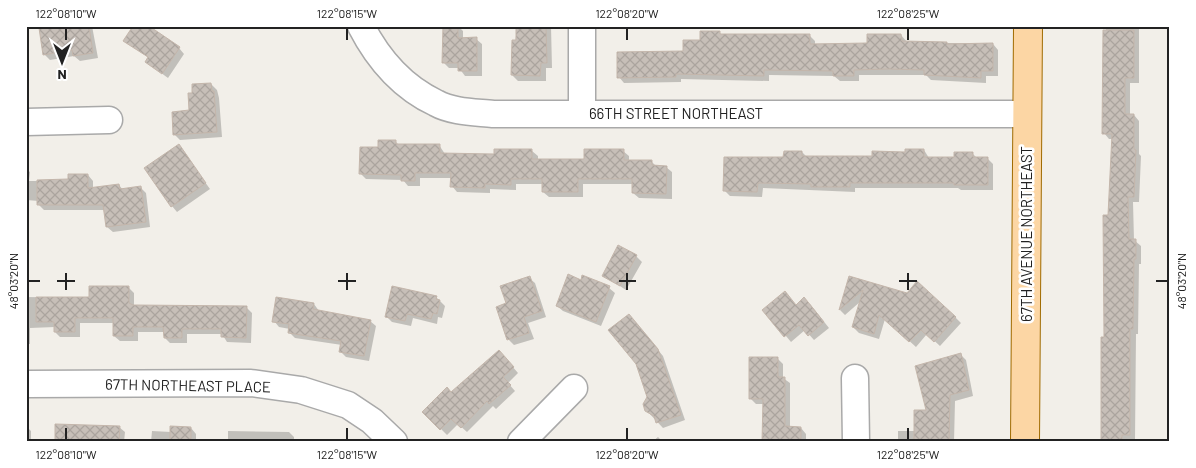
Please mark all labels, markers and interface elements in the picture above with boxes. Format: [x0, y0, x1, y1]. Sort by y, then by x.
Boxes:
text: 122°08'10"W [36, 6, 97, 20]
text: 122°08'15"W [317, 6, 378, 20]
text: 122°08'20"W [595, 6, 659, 20]
text: 122°08'25"W [877, 6, 940, 20]
north arrow [38, 38, 88, 88]
text: N [57, 67, 67, 84]
street label: 66TH STREET NORTHEAST [589, 104, 763, 122]
street label: 67TH AVENUE NORTHEAST [1017, 146, 1035, 322]
text: 48°03'20"N [6, 253, 20, 309]
text: 48°03'20"N [1174, 253, 1188, 309]
street label: 67TH NORTHEAST PLACE [105, 375, 271, 395]
text: 122°08'10"W [36, 447, 97, 461]
text: 122°08'15"W [317, 447, 378, 461]
text: 122°08'20"W [595, 447, 659, 461]
text: 122°08'25"W [877, 447, 940, 461]

